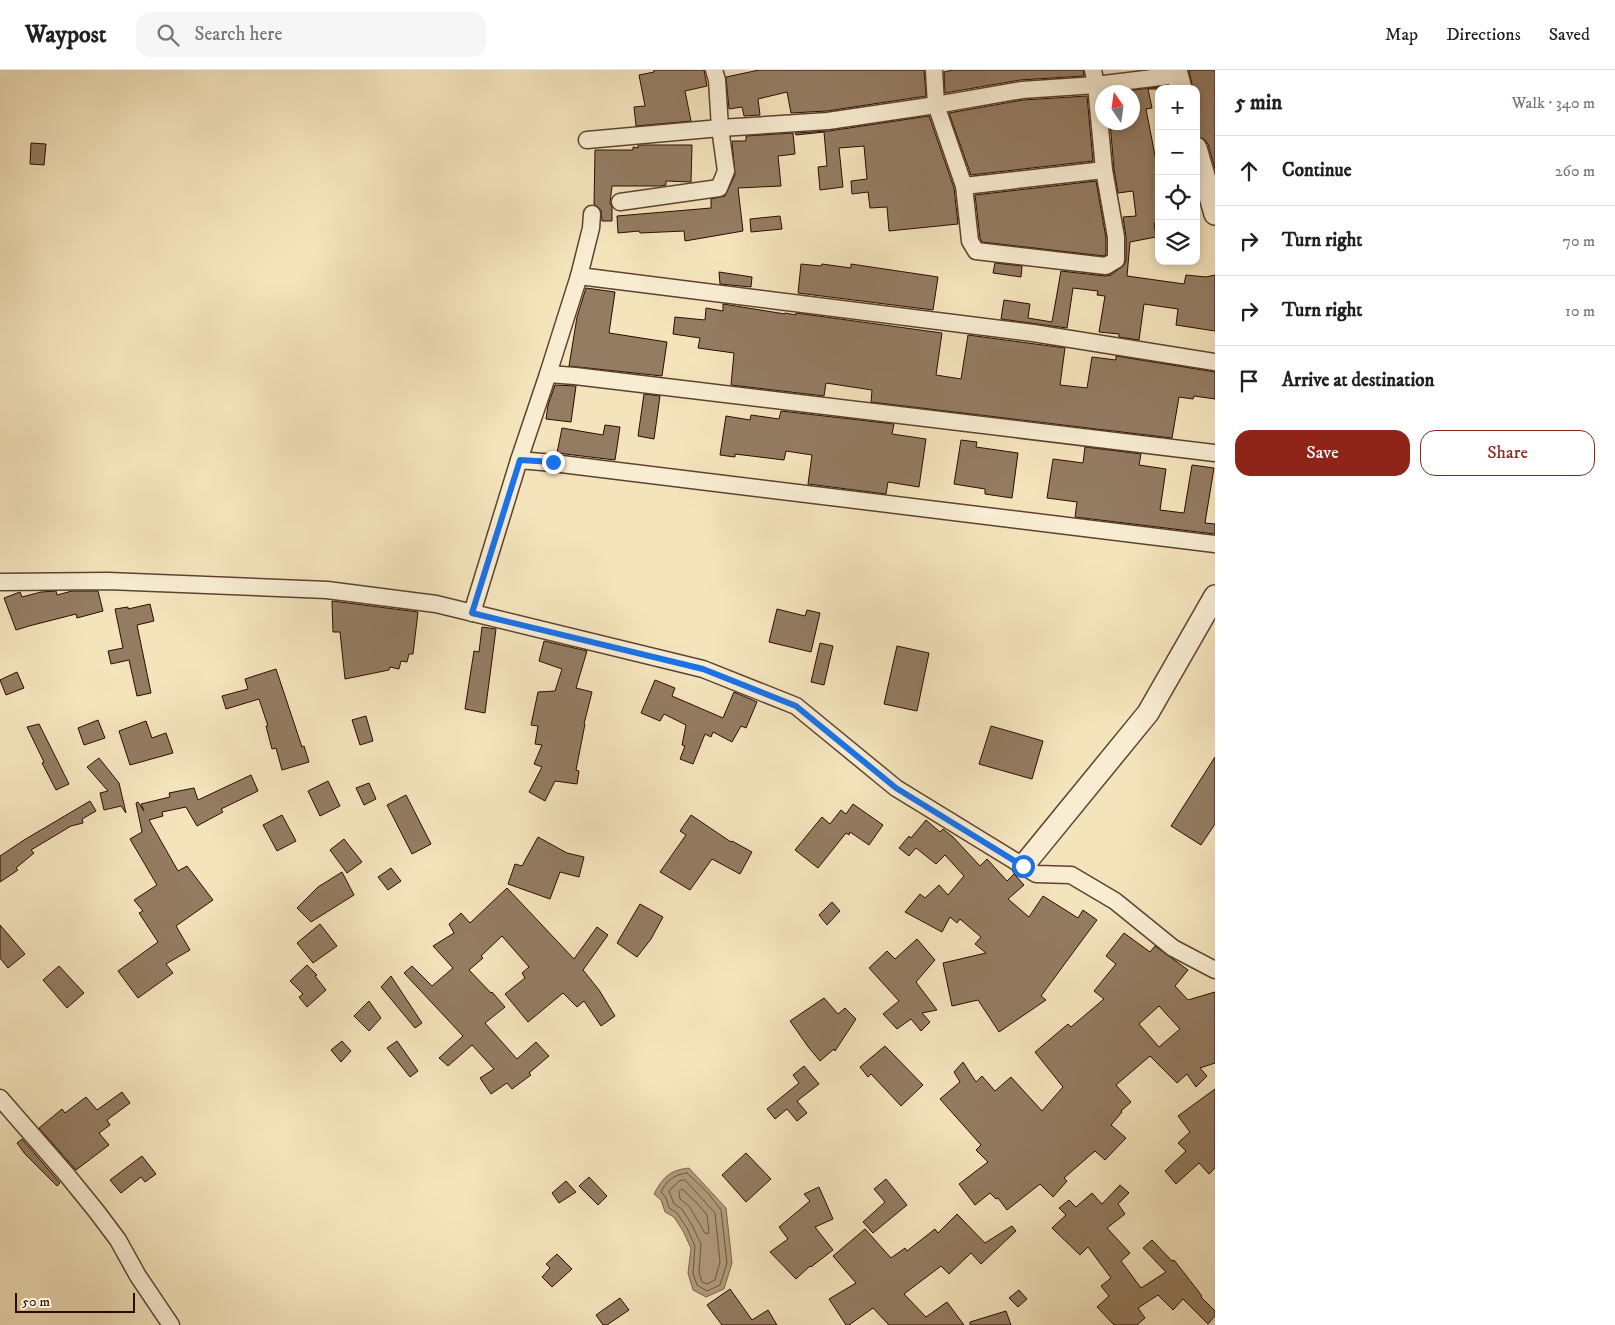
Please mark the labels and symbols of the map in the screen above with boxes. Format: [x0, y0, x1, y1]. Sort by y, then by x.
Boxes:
north arrow [1095, 85, 1140, 130]
route end [542, 451, 565, 474]
route start [1012, 855, 1035, 878]
scale bar [15, 1290, 135, 1313]

